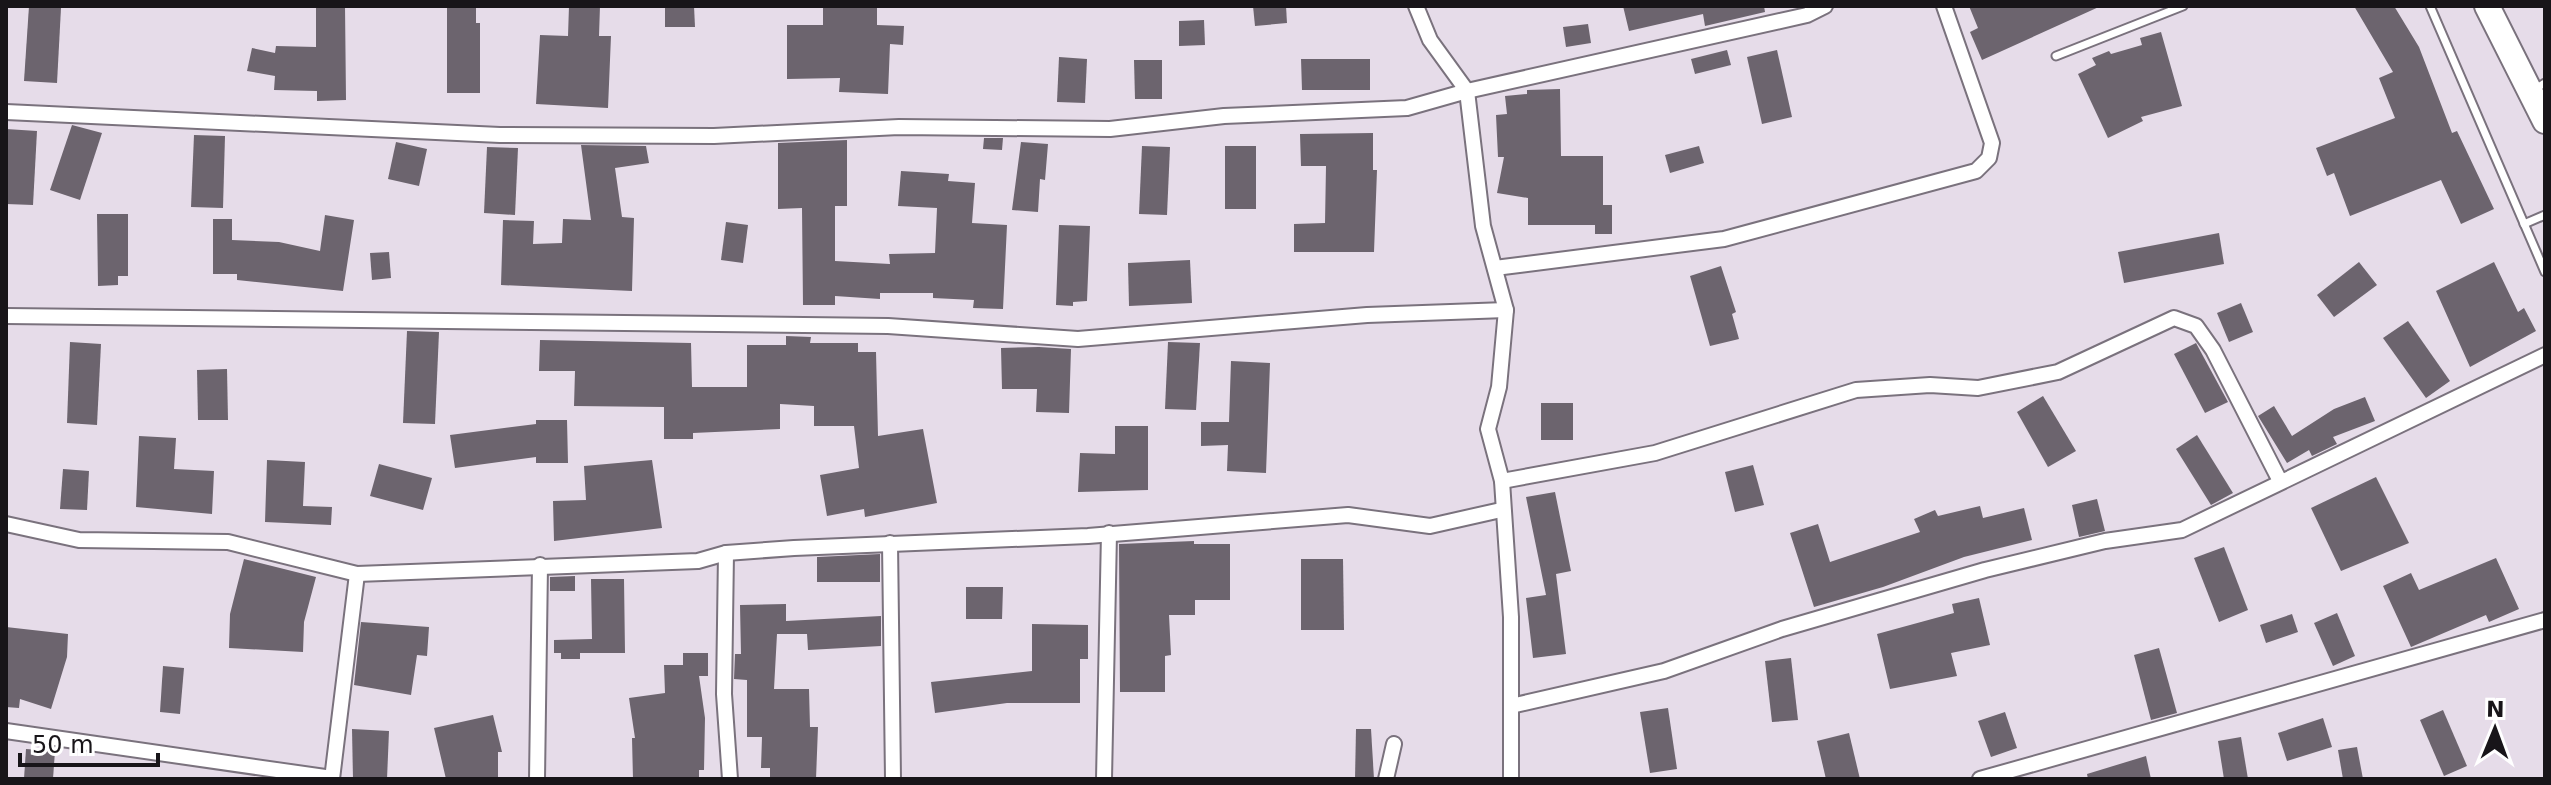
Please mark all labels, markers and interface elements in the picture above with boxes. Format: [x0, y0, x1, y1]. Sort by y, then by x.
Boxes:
north arrow [2455, 689, 2535, 769]
text: N [2486, 697, 2505, 722]
scale bar [20, 717, 158, 767]
text: 50 m [32, 731, 94, 759]

